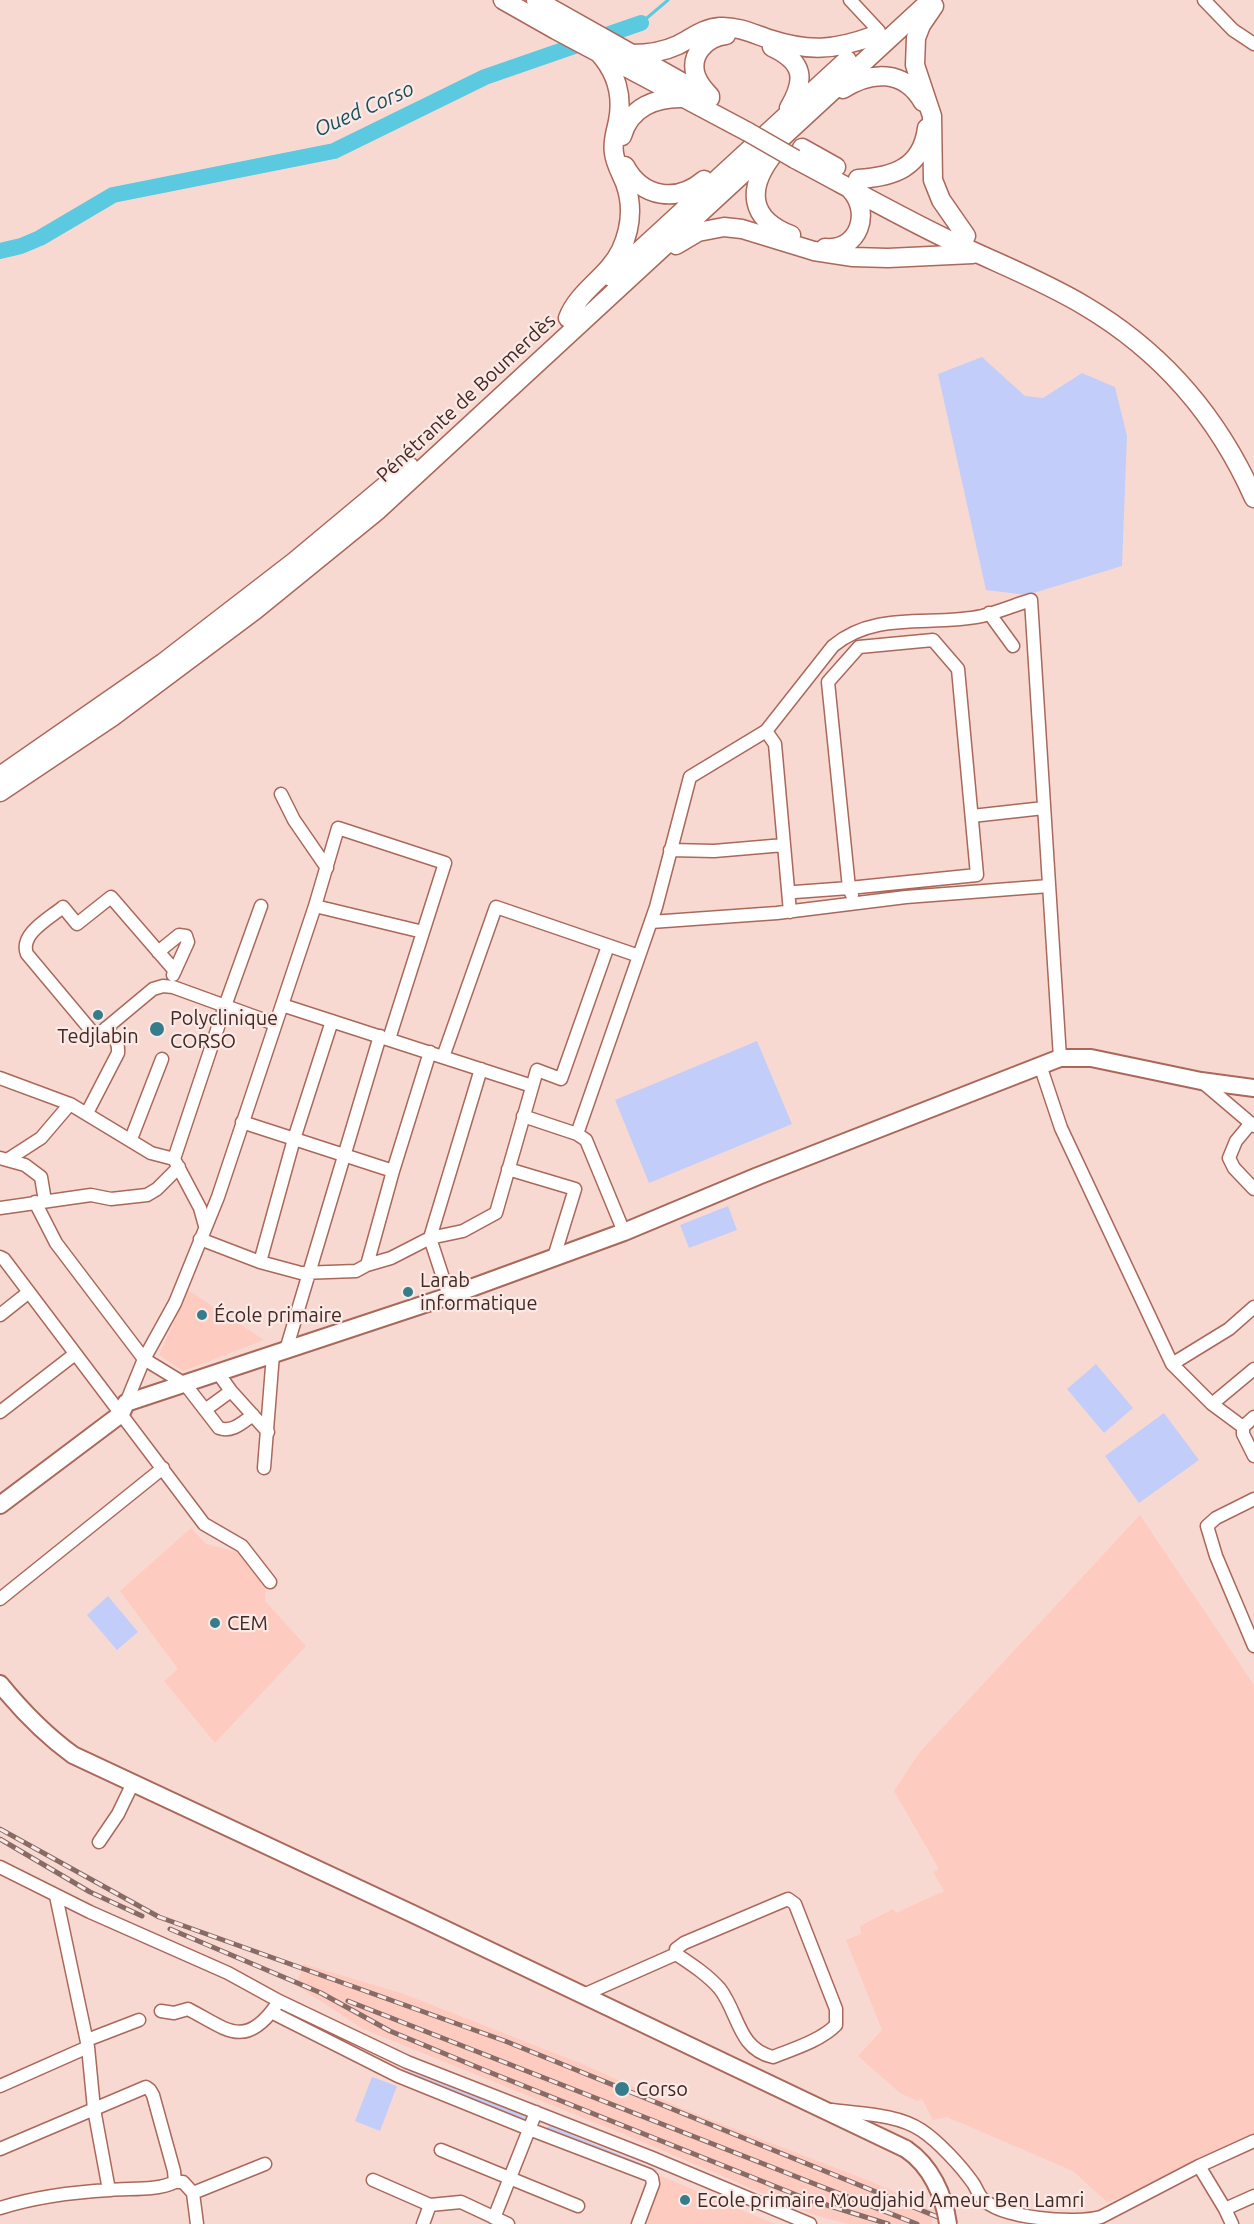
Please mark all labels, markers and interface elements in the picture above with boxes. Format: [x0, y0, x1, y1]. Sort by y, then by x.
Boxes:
water label: Oued Corso [310, 76, 418, 142]
street label: Pénétrante de Boumerdès [372, 309, 560, 487]
place label: Polyclinique CORSO [170, 1006, 278, 1053]
marker: Tedjlabin [91, 1008, 105, 1022]
marker: Polyclinique CORSO [148, 1020, 166, 1038]
place label: Tedjlabin [57, 1024, 139, 1048]
place label: Larab informatique [420, 1268, 538, 1315]
marker: Larab informatique [401, 1285, 415, 1299]
place label: École primaire [214, 1303, 342, 1327]
marker: École primaire [195, 1308, 209, 1322]
place label: CEM [227, 1611, 268, 1635]
marker: CEM [208, 1616, 222, 1630]
place label: Corso [636, 2077, 688, 2101]
marker: Corso [613, 2080, 631, 2098]
place label: Ecole primaire Moudjahid Ameur Ben Lamri [697, 2188, 1084, 2212]
marker: Ecole primaire Moudjahid Ameur Ben Lamri [678, 2193, 692, 2207]

